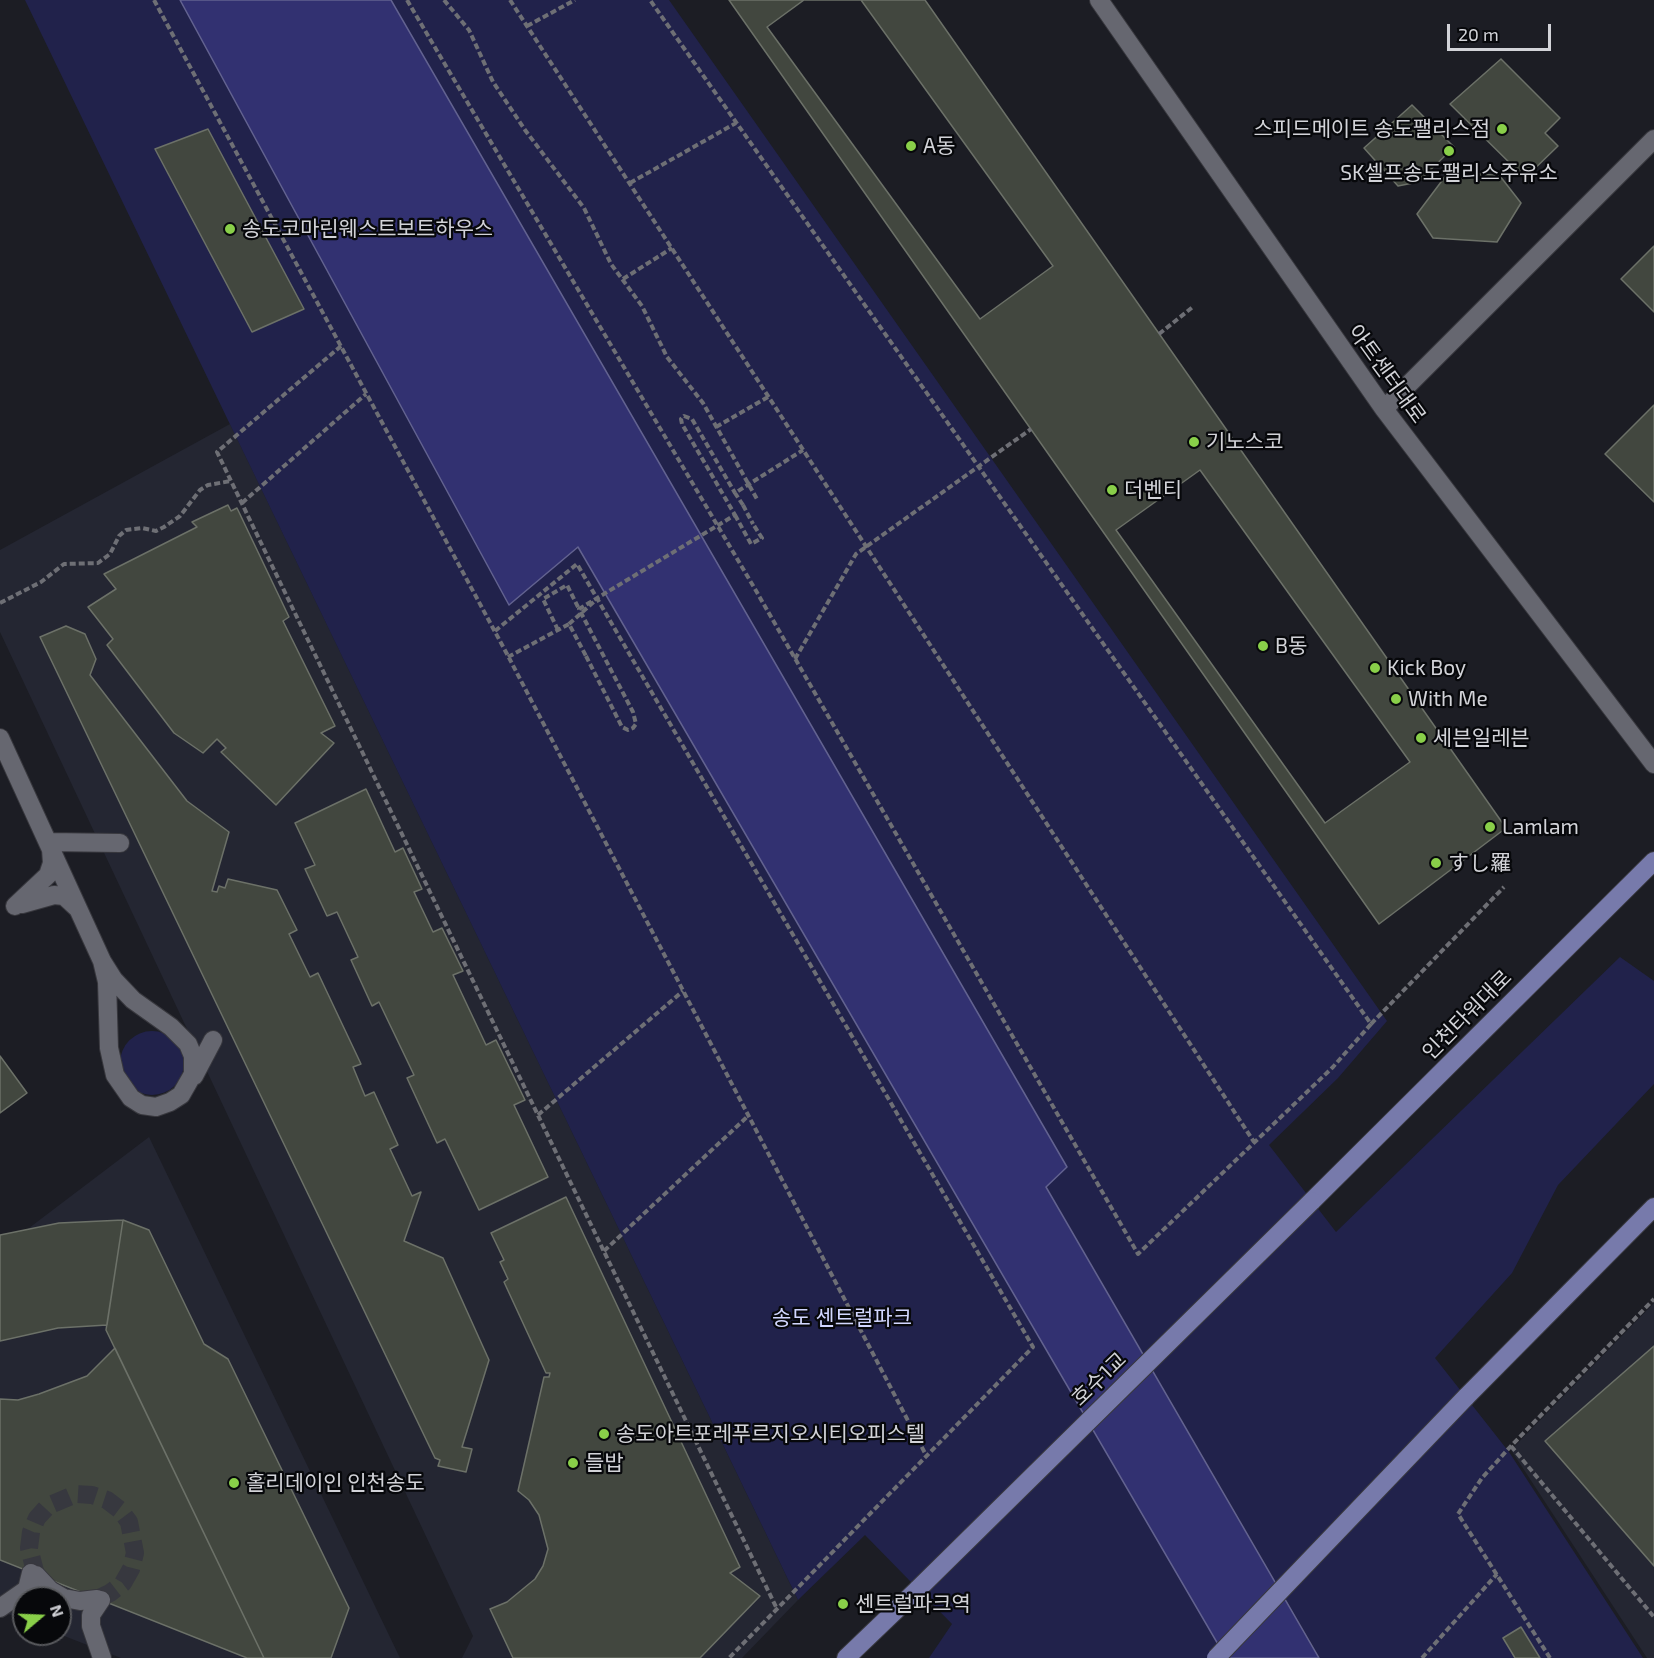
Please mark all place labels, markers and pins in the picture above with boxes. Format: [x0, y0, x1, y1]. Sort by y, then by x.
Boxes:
place label: 스피드메이트 송도팰리스점 [1253, 116, 1490, 142]
marker: 스피드메이트 송도팰리스점 [1495, 122, 1509, 136]
place label: A동 [923, 133, 955, 159]
marker: A동 [904, 139, 918, 153]
marker: SK셀프송도팰리스주유소 [1442, 144, 1456, 158]
place label: SK셀프송도팰리스주유소 [1340, 160, 1558, 186]
place label: 송도코마린웨스트보트하우스 [242, 216, 493, 242]
marker: 송도코마린웨스트보트하우스 [223, 222, 237, 236]
place label: 기노스코 [1206, 429, 1283, 455]
marker: 기노스코 [1187, 435, 1201, 449]
place label: 더벤티 [1124, 477, 1182, 503]
marker: 더벤티 [1105, 483, 1119, 497]
place label: B동 [1275, 633, 1307, 659]
marker: B동 [1256, 639, 1270, 653]
place label: Kick Boy [1387, 655, 1466, 681]
marker: Kick Boy [1368, 661, 1382, 675]
place label: With Me [1408, 686, 1488, 712]
marker: With Me [1389, 692, 1403, 706]
place label: 세븐일레븐 [1433, 725, 1530, 751]
marker: 세븐일레븐 [1414, 731, 1428, 745]
place label: Lamlam [1502, 814, 1579, 840]
marker: Lamlam [1483, 820, 1497, 834]
place label: すし羅 [1448, 850, 1511, 876]
marker: すし羅 [1429, 856, 1443, 870]
place label: 송도아트포레푸르지오시티오피스텔 [616, 1421, 925, 1447]
marker: 송도아트포레푸르지오시티오피스텔 [597, 1427, 611, 1441]
place label: 들밥 [585, 1450, 624, 1476]
marker: 들밥 [566, 1456, 580, 1470]
place label: 홀리데이인 인천송도 [246, 1470, 425, 1496]
marker: 홀리데이인 인천송도 [227, 1476, 241, 1490]
place label: 센트럴파크역 [855, 1591, 971, 1617]
marker: 센트럴파크역 [836, 1597, 850, 1611]

